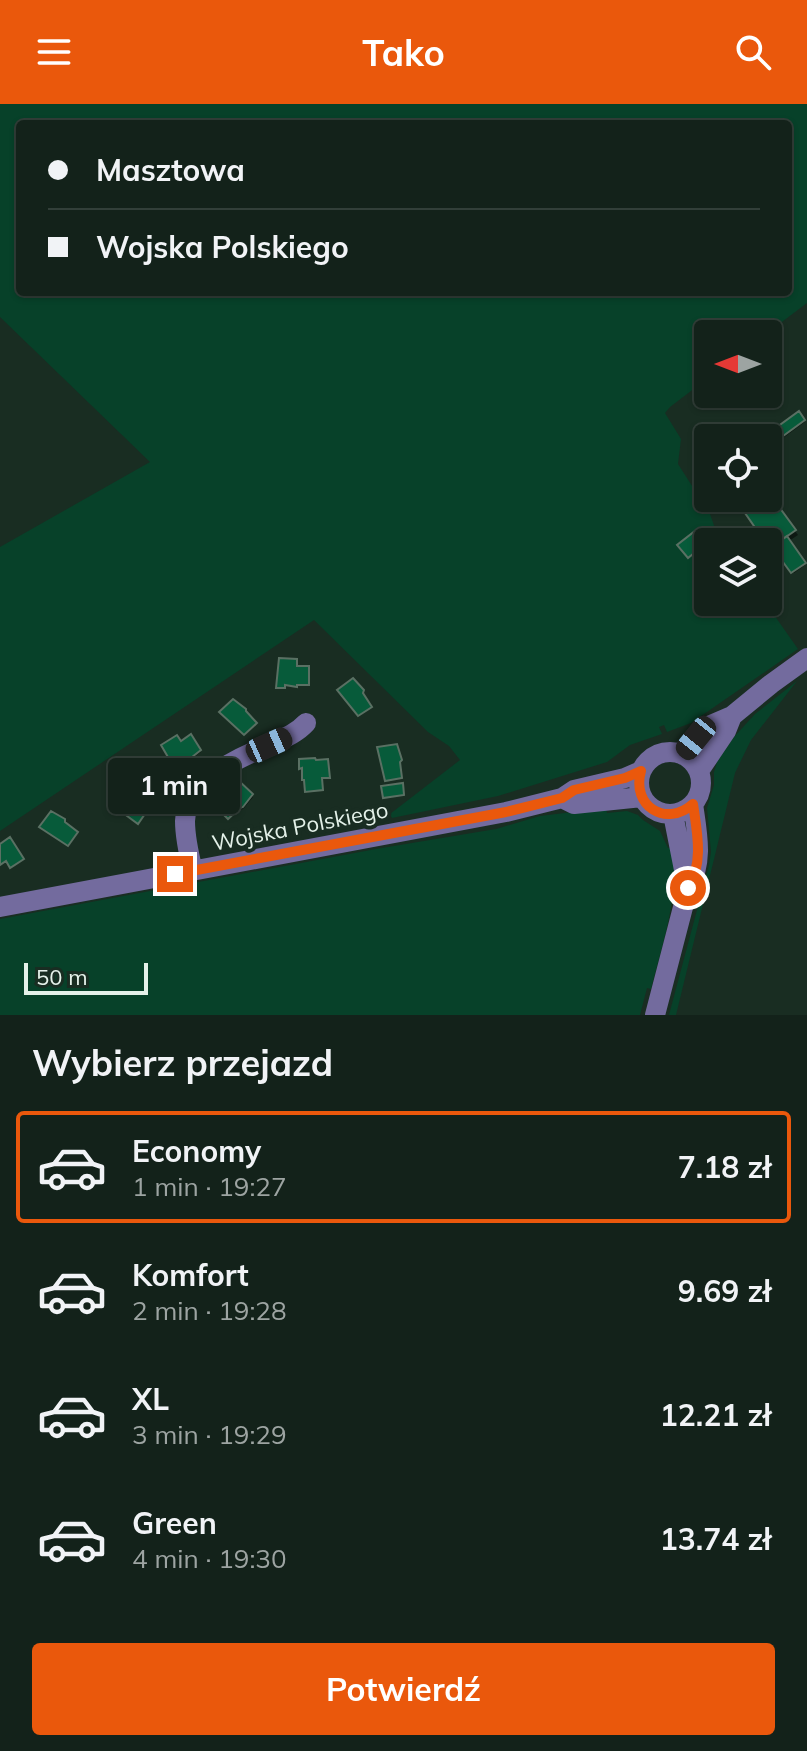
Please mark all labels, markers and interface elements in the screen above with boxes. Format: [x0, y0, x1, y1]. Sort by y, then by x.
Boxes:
icon: menu [32, 30, 76, 74]
text: Tako [362, 30, 445, 75]
icon: search [731, 30, 775, 74]
text: Masztowa [96, 151, 245, 189]
text: Wojska Polskiego [96, 228, 349, 266]
north arrow [694, 320, 782, 408]
map controls [694, 320, 782, 616]
button: locate [694, 424, 782, 512]
button: layers [694, 528, 782, 616]
car [672, 712, 720, 764]
car [242, 724, 296, 766]
callout: 1 min [109, 758, 241, 814]
text: 1 min [140, 769, 208, 802]
street label: Wojska Polskiego [209, 795, 391, 857]
route end [157, 856, 193, 892]
route start [670, 870, 706, 906]
scale bar [24, 959, 148, 995]
text: 50 m [36, 963, 87, 991]
text: Wybierz przejazd [32, 1040, 333, 1085]
icon: car [36, 1131, 108, 1203]
text: Economy [132, 1132, 261, 1170]
text: 7.18 zł [678, 1148, 771, 1186]
text: 1 min · 19:27 [132, 1170, 287, 1203]
icon: car [36, 1255, 108, 1327]
text: Komfort [132, 1256, 249, 1294]
text: 9.69 zł [678, 1272, 771, 1310]
text: 2 min · 19:28 [132, 1294, 287, 1327]
icon: car [36, 1379, 108, 1451]
text: XL [132, 1380, 169, 1418]
text: 12.21 zł [660, 1396, 771, 1434]
text: 3 min · 19:29 [132, 1418, 287, 1451]
icon: car [36, 1503, 108, 1575]
text: Green [132, 1504, 217, 1542]
text: 13.74 zł [660, 1520, 771, 1558]
text: 4 min · 19:30 [132, 1542, 287, 1575]
button: Potwierdź [32, 1643, 775, 1735]

